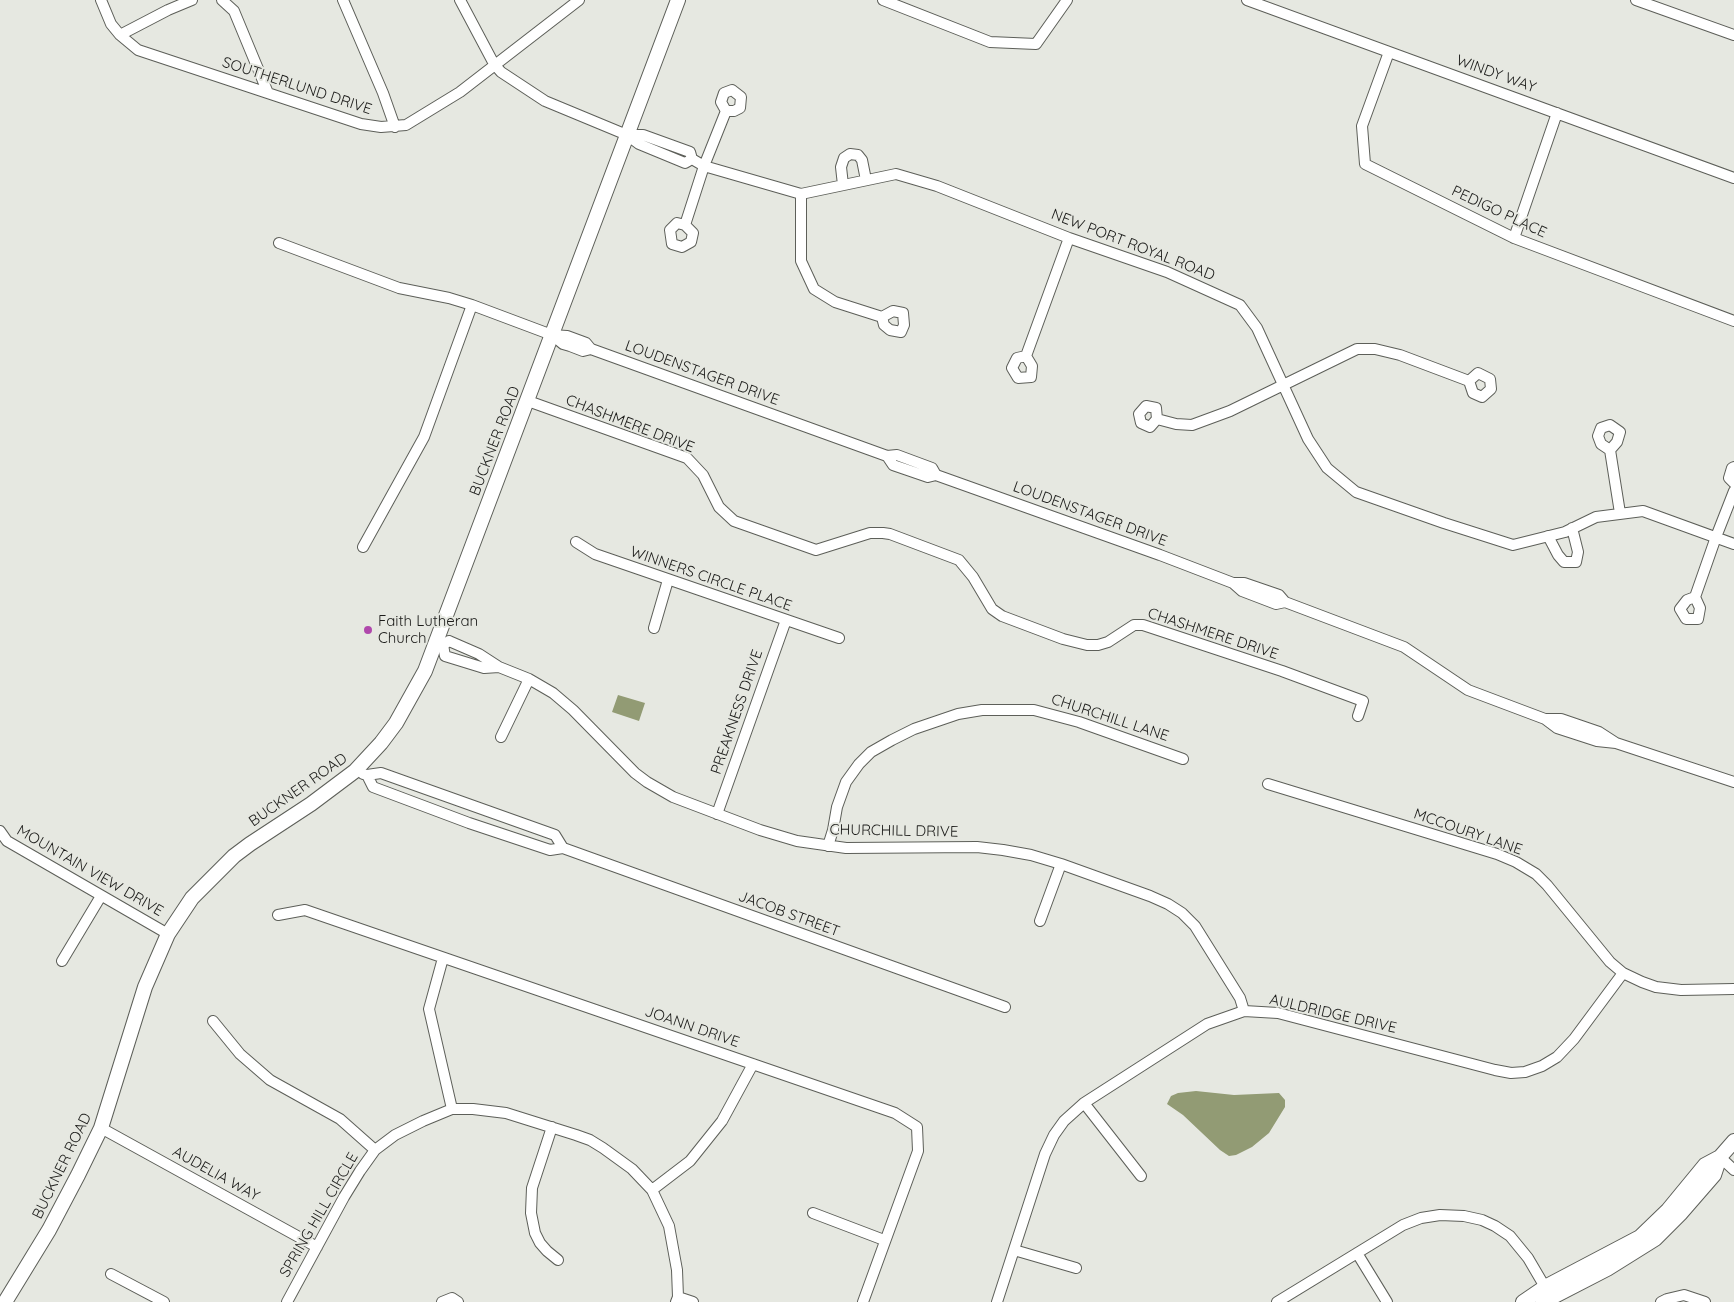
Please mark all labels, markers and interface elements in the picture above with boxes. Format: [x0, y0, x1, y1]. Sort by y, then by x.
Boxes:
street label: WINDY WAY [1454, 51, 1538, 97]
street label: SOUTHERLUND DRIVE [220, 53, 374, 119]
street label: PEDIGO PLACE [1449, 182, 1549, 242]
street label: NEW PORT ROYAL ROAD [1049, 205, 1217, 285]
street label: LOUDENSTAGER DRIVE [622, 337, 782, 409]
street label: BUCKNER ROAD [466, 384, 524, 498]
street label: CHASHMERE DRIVE [563, 391, 697, 457]
street label: LOUDENSTAGER DRIVE [1010, 478, 1170, 550]
street label: WINNERS CIRCLE PLACE [628, 543, 794, 615]
street label: CHASHMERE DRIVE [1145, 604, 1281, 664]
place label: Faith Lutheran Church [378, 612, 478, 647]
marker: Faith Lutheran Church [362, 624, 374, 636]
street label: PREAKNESS DRIVE [707, 647, 767, 777]
street label: CHURCHILL LANE [1049, 690, 1171, 746]
street label: BUCKNER ROAD [245, 749, 351, 831]
street label: MCCOURY LANE [1411, 805, 1525, 859]
street label: CHURCHILL DRIVE [830, 821, 958, 841]
street label: MOUNTAIN VIEW DRIVE [14, 822, 166, 920]
street label: JACOB STREET [736, 887, 842, 941]
street label: AULDRIDGE DRIVE [1268, 991, 1398, 1037]
street label: JOANN DRIVE [642, 1002, 742, 1052]
street label: BUCKNER ROAD [29, 1110, 95, 1222]
street label: AUDELIA WAY [169, 1143, 263, 1205]
street label: SPRING HILL CIRCLE [276, 1149, 362, 1281]

